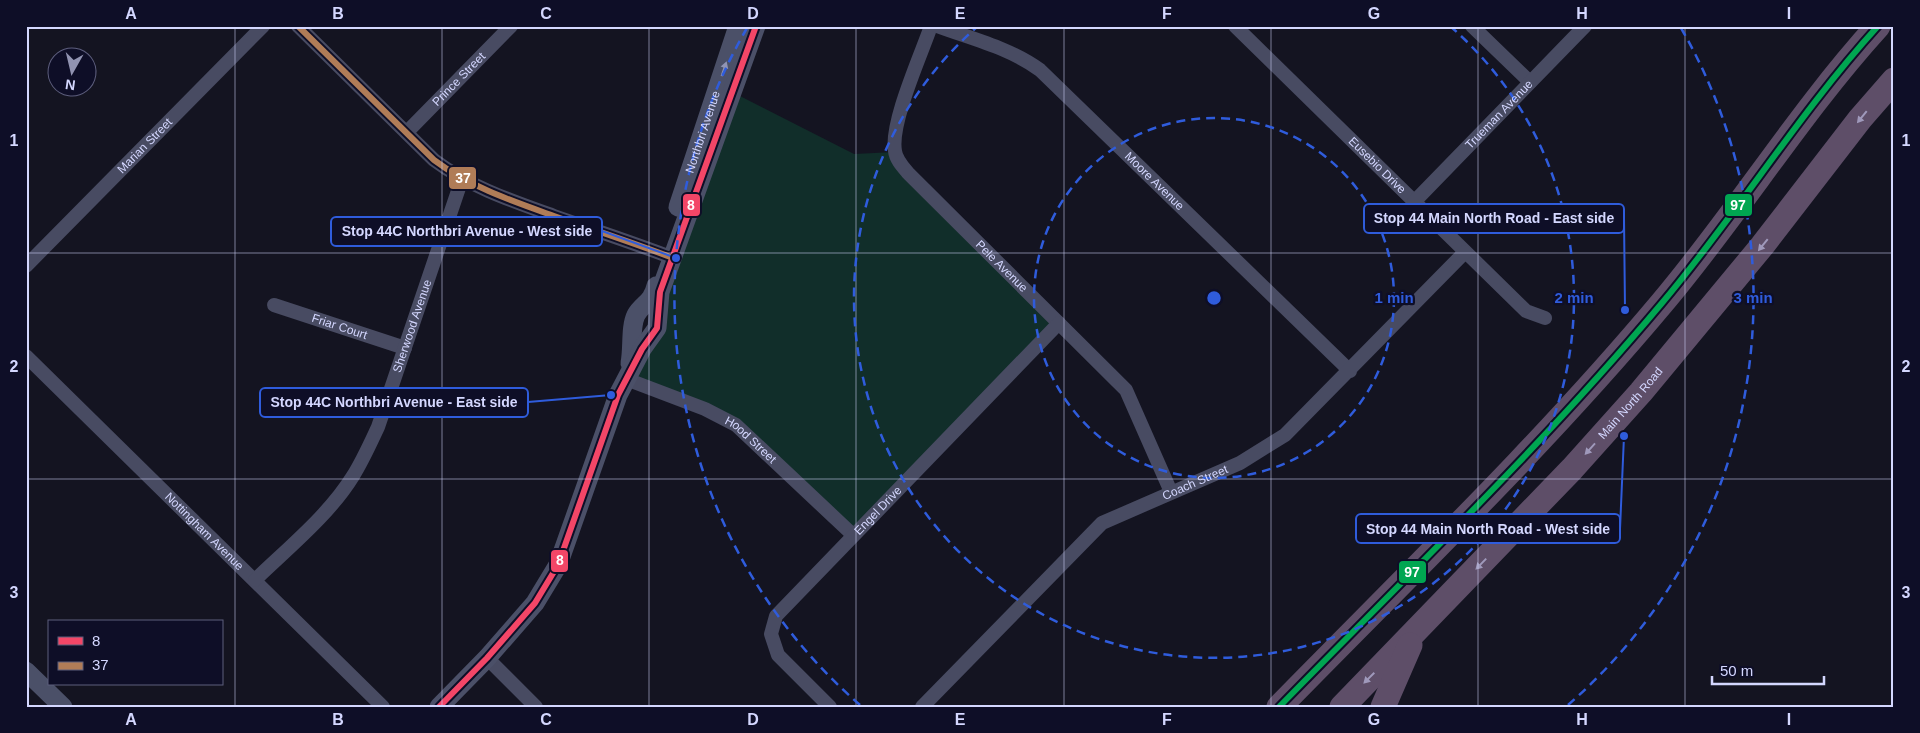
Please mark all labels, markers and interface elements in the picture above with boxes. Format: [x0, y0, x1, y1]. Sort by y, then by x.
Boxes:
text: A [125, 5, 137, 22]
text: B [332, 5, 344, 22]
text: C [540, 5, 552, 22]
text: D [747, 5, 759, 22]
text: E [955, 5, 966, 22]
text: F [1162, 5, 1172, 22]
text: G [1368, 5, 1380, 22]
text: H [1576, 5, 1588, 22]
text: I [1787, 5, 1791, 22]
north arrow [48, 48, 98, 98]
street label: Prince Street [429, 49, 489, 109]
one-way arrow [720, 61, 728, 76]
text: N [64, 76, 76, 94]
street label: Trueman Avenue [1462, 77, 1536, 152]
street label: Northbri Avenue [683, 89, 723, 175]
one-way arrow [1857, 110, 1868, 123]
street label: Marian Street [114, 115, 176, 176]
text: 1 [10, 132, 19, 149]
text: 1 [1902, 132, 1911, 149]
street label: Eusebio Drive [1346, 134, 1409, 197]
street label: Moore Avenue [1122, 149, 1187, 213]
line badge: 37 [448, 166, 477, 190]
text: 37 [455, 170, 471, 186]
line badge: 8 [682, 193, 701, 217]
line badge: 97 [1724, 193, 1753, 217]
text: 8 [687, 197, 695, 213]
text: 97 [1730, 197, 1746, 213]
callout: Stop 44 Main North Road - East side [1364, 204, 1624, 233]
text: Stop 44 Main North Road - East side [1374, 210, 1614, 226]
callout: Stop 44C Northbri Avenue - West side [331, 217, 602, 246]
text: Stop 44C Northbri Avenue - West side [342, 223, 593, 239]
street label: Pele Avenue [973, 237, 1031, 295]
one-way arrow [1757, 239, 1768, 252]
street label: Sherwood Avenue [390, 277, 435, 374]
centre of rings [1205, 289, 1223, 307]
text: 1 min [1374, 289, 1414, 306]
text: 2 min [1554, 289, 1594, 306]
text: 3 min [1733, 289, 1773, 306]
street label: Friar Court [310, 311, 370, 342]
text: 2 [10, 358, 19, 375]
text: 2 [1902, 358, 1911, 375]
street label: Main North Road [1595, 364, 1666, 442]
callout: Stop 44C Northbri Avenue - East side [260, 388, 528, 417]
text: Stop 44C Northbri Avenue - East side [270, 394, 518, 410]
street label: Hood Street [723, 414, 780, 467]
one-way arrow [1584, 442, 1595, 455]
street label: Coach Street [1160, 462, 1231, 503]
street label: Engel Drive [851, 483, 905, 538]
street label: Nottingham Avenue [162, 490, 247, 573]
callout: Stop 44 Main North Road - West side [1356, 514, 1620, 543]
text: Stop 44 Main North Road - West side [1366, 521, 1610, 537]
line badge: 8 [550, 549, 569, 573]
text: 8 [556, 552, 564, 568]
one-way arrow [1475, 558, 1487, 570]
line badge: 97 [1398, 560, 1427, 584]
text: 97 [1404, 564, 1420, 580]
text: 3 [10, 584, 19, 601]
text: 3 [1902, 584, 1911, 601]
legend [48, 620, 222, 686]
text: 8 [92, 632, 100, 649]
scale bar [1712, 653, 1825, 685]
text: 37 [92, 656, 109, 673]
text: 50 m [1720, 662, 1753, 679]
one-way arrow [1364, 672, 1376, 684]
text: A [125, 711, 137, 728]
text: B [332, 711, 344, 728]
text: C [540, 711, 552, 728]
text: D [747, 711, 759, 728]
text: E [955, 711, 966, 728]
text: F [1162, 711, 1172, 728]
text: G [1368, 711, 1380, 728]
text: H [1576, 711, 1588, 728]
text: I [1787, 711, 1791, 728]

